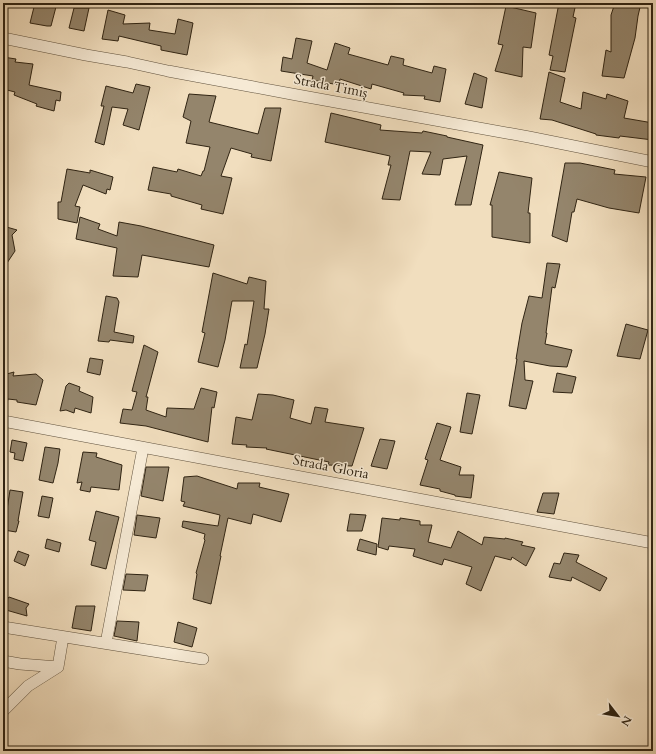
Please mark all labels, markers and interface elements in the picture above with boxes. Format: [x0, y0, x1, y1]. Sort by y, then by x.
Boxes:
street label: Strada Timiș [293, 70, 370, 102]
street label: Strada Gloria [291, 450, 371, 484]
north arrow [598, 696, 638, 736]
text: N [617, 713, 635, 729]

